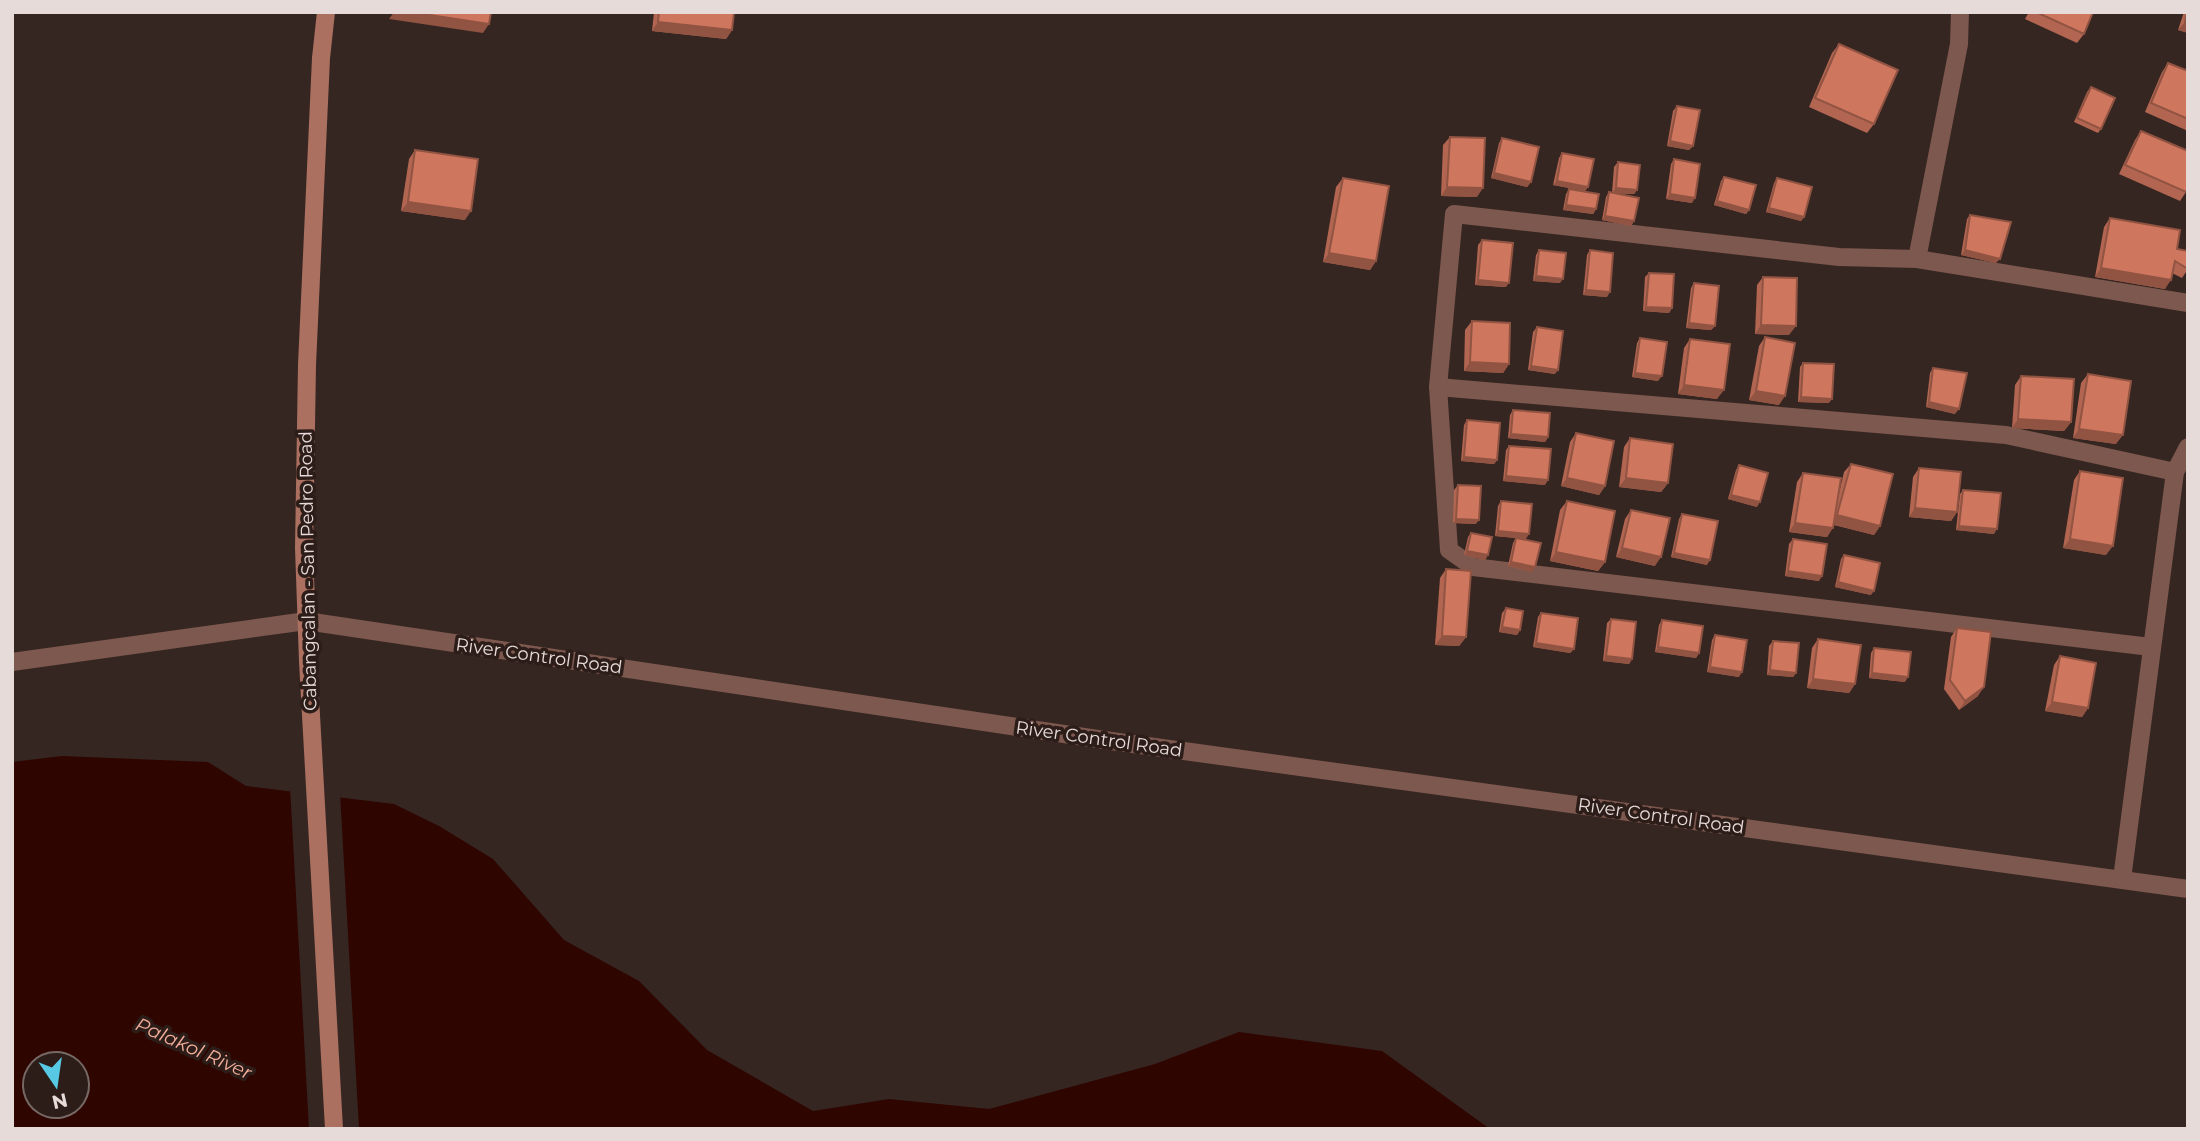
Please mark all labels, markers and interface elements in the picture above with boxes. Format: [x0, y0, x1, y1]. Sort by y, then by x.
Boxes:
street label: Cabangcalan - San Pedro Road [295, 431, 321, 711]
street label: River Control Road [454, 633, 624, 679]
street label: River Control Road [1014, 716, 1184, 762]
street label: River Control Road [1576, 793, 1746, 839]
water label: Palakol River [132, 1013, 256, 1085]
north arrow [21, 1050, 91, 1120]
text: N [50, 1088, 70, 1114]

